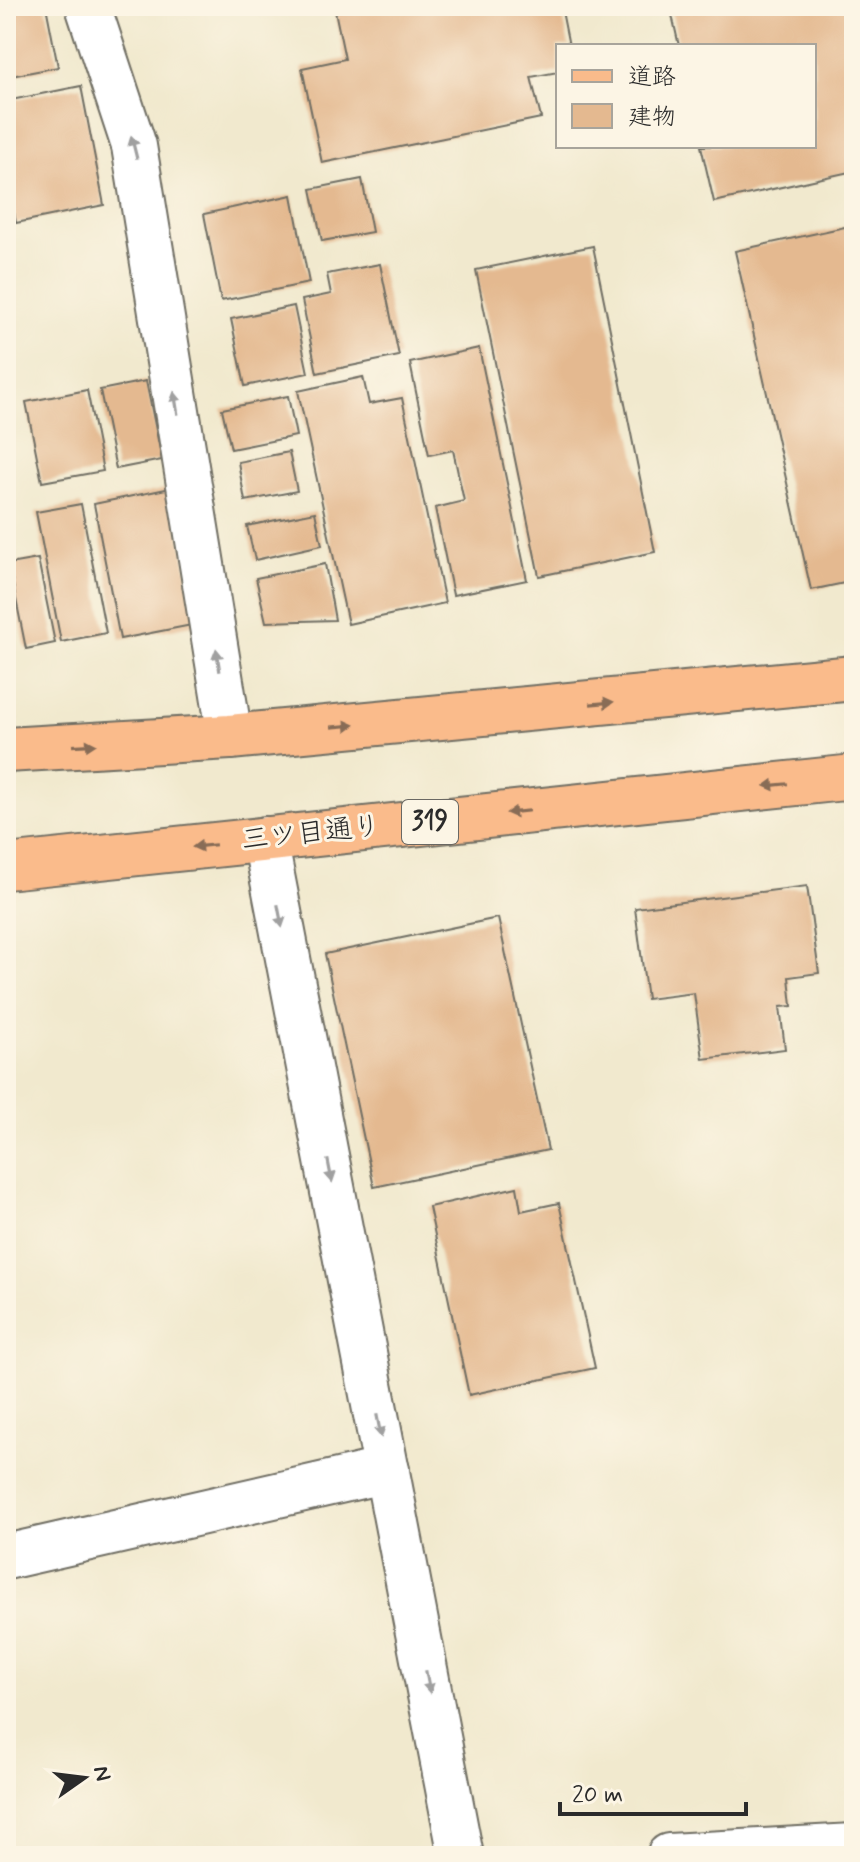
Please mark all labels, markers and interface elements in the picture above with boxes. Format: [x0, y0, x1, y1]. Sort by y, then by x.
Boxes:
legend [556, 44, 816, 148]
text: 道路 [628, 62, 676, 93]
text: 建物 [628, 102, 676, 133]
one-way arrow [127, 134, 139, 159]
one-way arrow [169, 390, 182, 415]
one-way arrow [211, 647, 223, 672]
one-way arrow [590, 696, 615, 709]
one-way arrow [331, 720, 356, 733]
one-way arrow [72, 738, 97, 751]
one-way arrow [764, 779, 789, 792]
road number: 319 [402, 800, 458, 844]
one-way arrow [505, 806, 530, 819]
street label: 三ツ目通り [239, 808, 383, 860]
one-way arrow [191, 839, 216, 852]
one-way arrow [275, 903, 287, 928]
one-way arrow [324, 1159, 336, 1184]
one-way arrow [373, 1414, 385, 1439]
one-way arrow [422, 1669, 434, 1694]
north arrow [44, 1738, 124, 1818]
text: N [86, 1763, 117, 1784]
scale bar [560, 1766, 746, 1816]
text: 20 m [572, 1780, 623, 1811]

